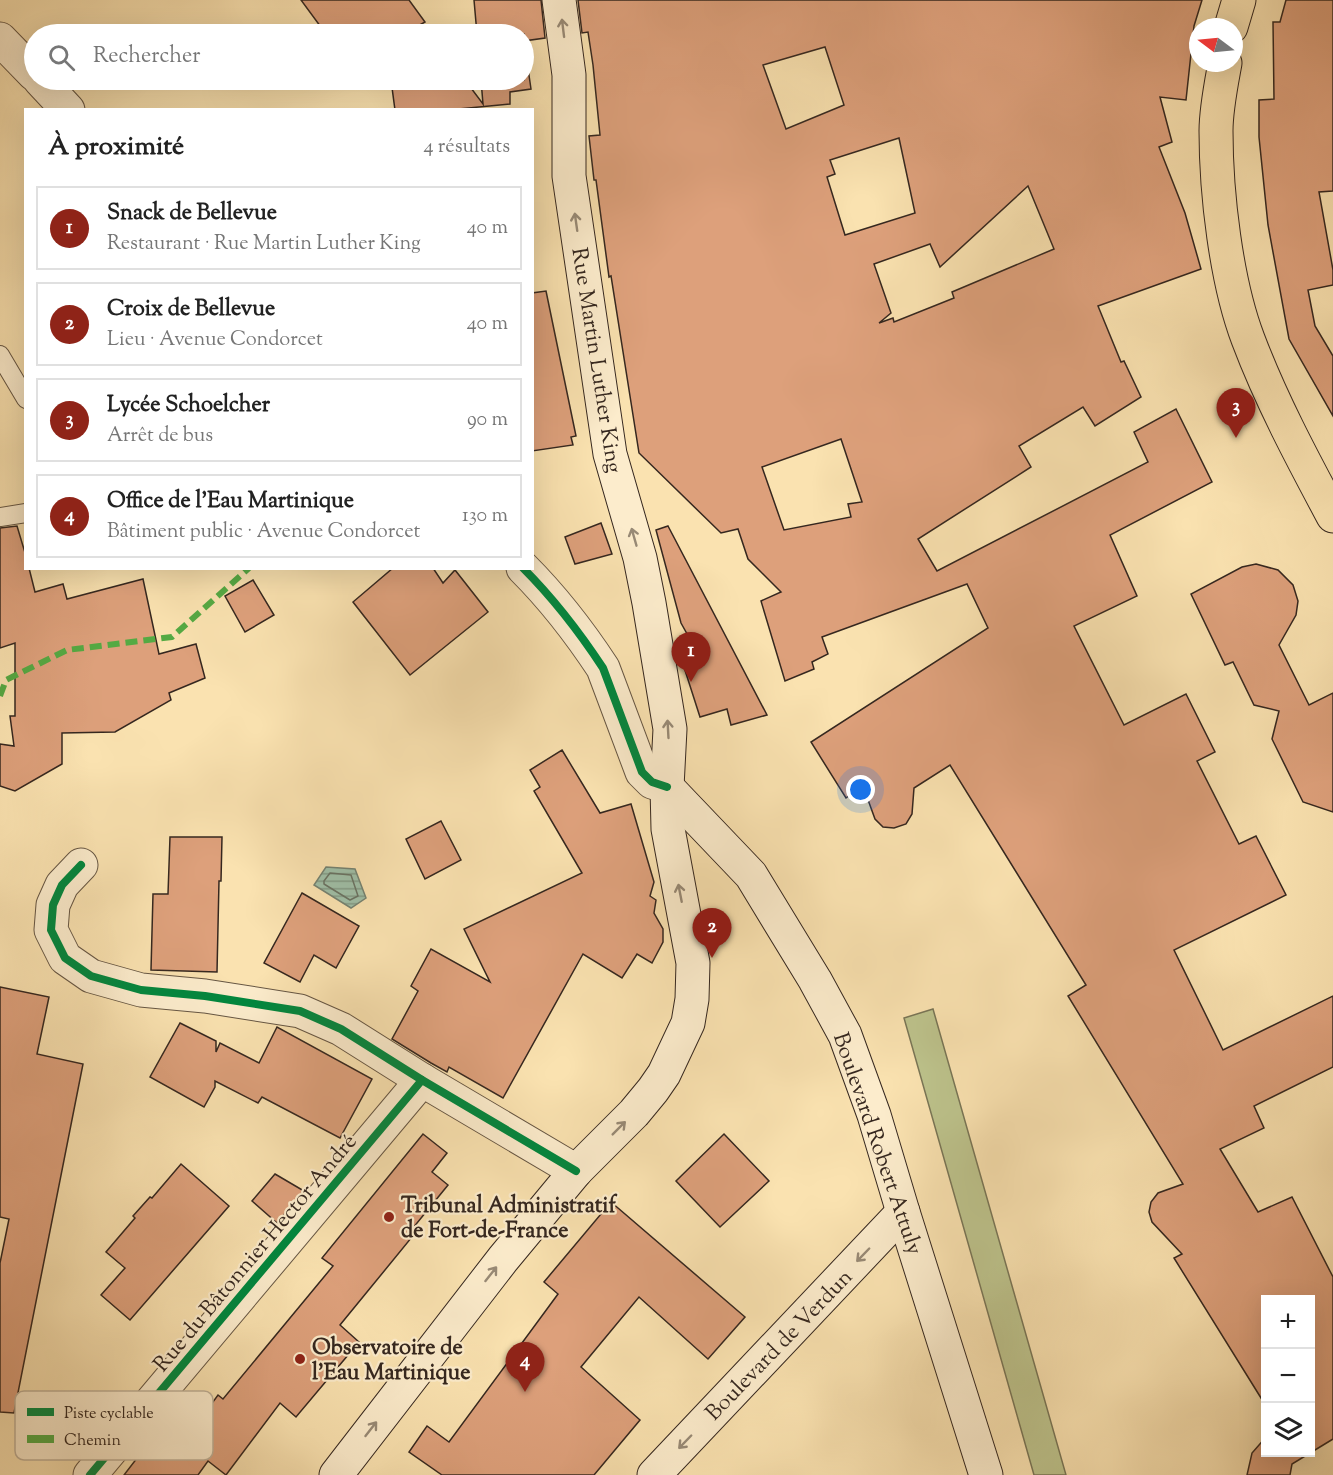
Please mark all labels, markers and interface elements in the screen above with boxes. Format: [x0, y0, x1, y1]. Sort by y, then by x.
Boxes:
one-way arrow [557, 18, 568, 38]
north arrow [1189, 18, 1243, 72]
search box [24, 24, 534, 90]
icon: search [45, 41, 78, 74]
text: Rechercher [93, 41, 200, 73]
text: À proximité [48, 129, 184, 166]
text: 4 résultats [424, 133, 510, 162]
text: Snack de Bellevue [107, 198, 277, 230]
one-way arrow [570, 213, 581, 232]
text: 1 [66, 214, 73, 243]
text: 40 m [467, 214, 508, 243]
text: Restaurant · Rue Martin Luther King [107, 230, 421, 259]
street label: Rue Martin Luther King [561, 246, 629, 476]
text: Croix de Bellevue [107, 294, 275, 326]
text: 2 [65, 310, 74, 339]
text: 40 m [467, 310, 508, 339]
text: Lieu · Avenue Condorcet [107, 326, 323, 355]
pin: 3 [1216, 388, 1256, 438]
text: Lycée Schoelcher [107, 390, 270, 422]
text: 3 [65, 406, 74, 435]
text: 90 m [467, 406, 508, 435]
text: Arrêt de bus [107, 422, 213, 451]
text: Office de l'Eau Martinique [107, 486, 354, 518]
text: 4 [64, 502, 75, 531]
text: 130 m [462, 502, 508, 531]
text: Bâtiment public · Avenue Condorcet [107, 518, 420, 547]
one-way arrow [628, 528, 639, 547]
pin: 1 [672, 632, 710, 682]
one-way arrow [663, 719, 674, 739]
your location [846, 775, 875, 804]
one-way arrow [674, 884, 685, 904]
pin: 2 [692, 908, 732, 958]
street label: Boulevard Robert Attuly [823, 1029, 929, 1259]
one-way arrow [611, 1120, 626, 1135]
street label: Rue du Bâtonnier Hector André [147, 1128, 366, 1380]
place label: Tribunal Administratif de Fort-de-France [401, 1191, 618, 1248]
marker: Tribunal Administratif de Fort-de-France [382, 1210, 396, 1224]
one-way arrow [855, 1247, 870, 1262]
street label: Boulevard de Verdun [699, 1263, 861, 1429]
one-way arrow [484, 1267, 497, 1283]
map controls [1261, 1295, 1315, 1457]
button: + [1261, 1295, 1315, 1349]
place label: Observatoire de l'Eau Martinique [312, 1333, 470, 1390]
pin: 4 [506, 1342, 544, 1392]
button: − [1261, 1349, 1315, 1403]
marker: Observatoire de l'Eau Martinique [293, 1352, 307, 1366]
legend [15, 1391, 213, 1460]
text: Piste cyclable [64, 1403, 154, 1426]
button: layers [1261, 1403, 1315, 1457]
one-way arrow [365, 1421, 378, 1437]
text: Chemin [64, 1430, 121, 1453]
one-way arrow [678, 1434, 692, 1449]

